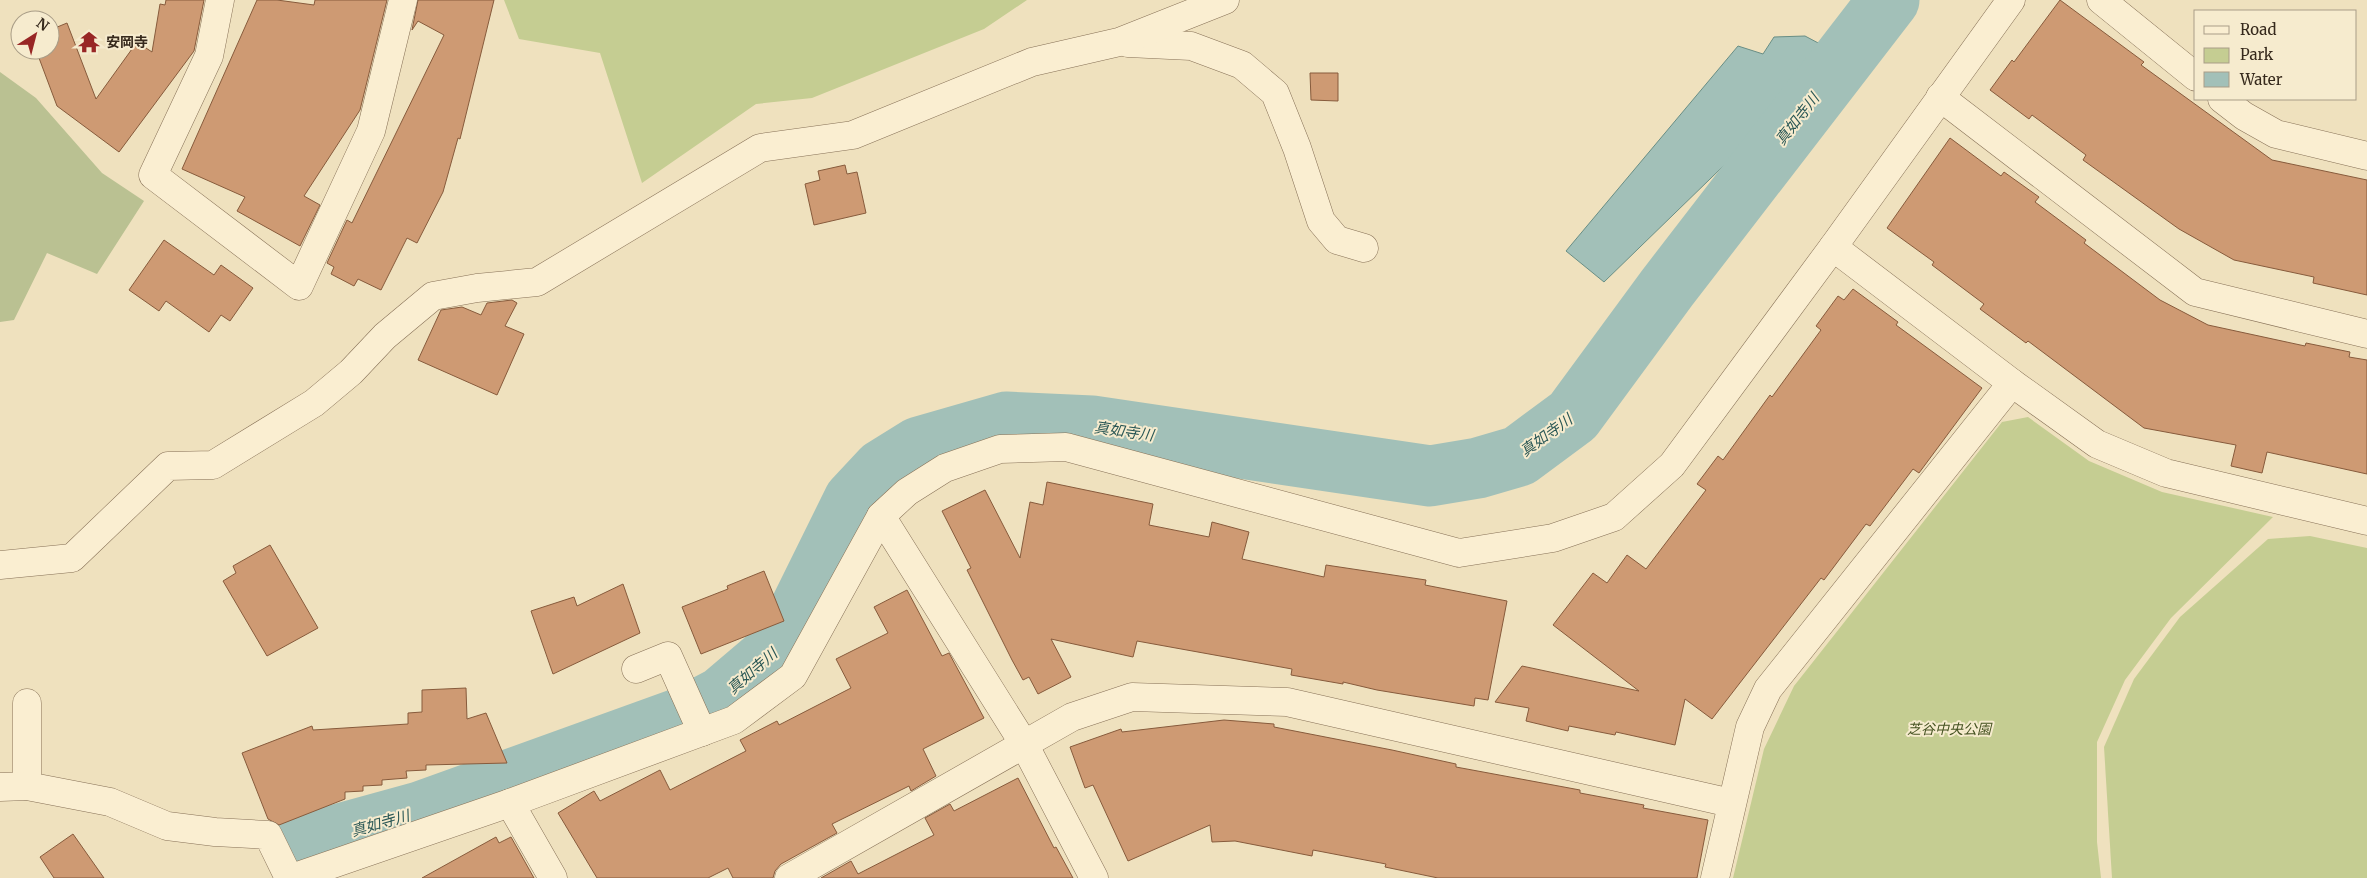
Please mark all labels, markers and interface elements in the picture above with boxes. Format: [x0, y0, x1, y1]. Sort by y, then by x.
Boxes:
north arrow [10, 10, 60, 60]
legend [2194, 10, 2357, 100]
text: N [33, 14, 52, 35]
text: Road [2240, 20, 2276, 39]
temple icon: 安岡寺 [76, 29, 102, 55]
place label: 安岡寺 [106, 33, 148, 51]
text: Park [2240, 45, 2274, 64]
text: Water [2239, 70, 2283, 89]
water label: 真如寺川 [1771, 88, 1824, 148]
water label: 真如寺川 [1516, 409, 1577, 460]
water label: 真如寺川 [1093, 417, 1157, 445]
water label: 真如寺川 [723, 643, 782, 698]
park label: 芝谷中央公園 [1907, 720, 1993, 738]
water label: 真如寺川 [349, 805, 413, 840]

